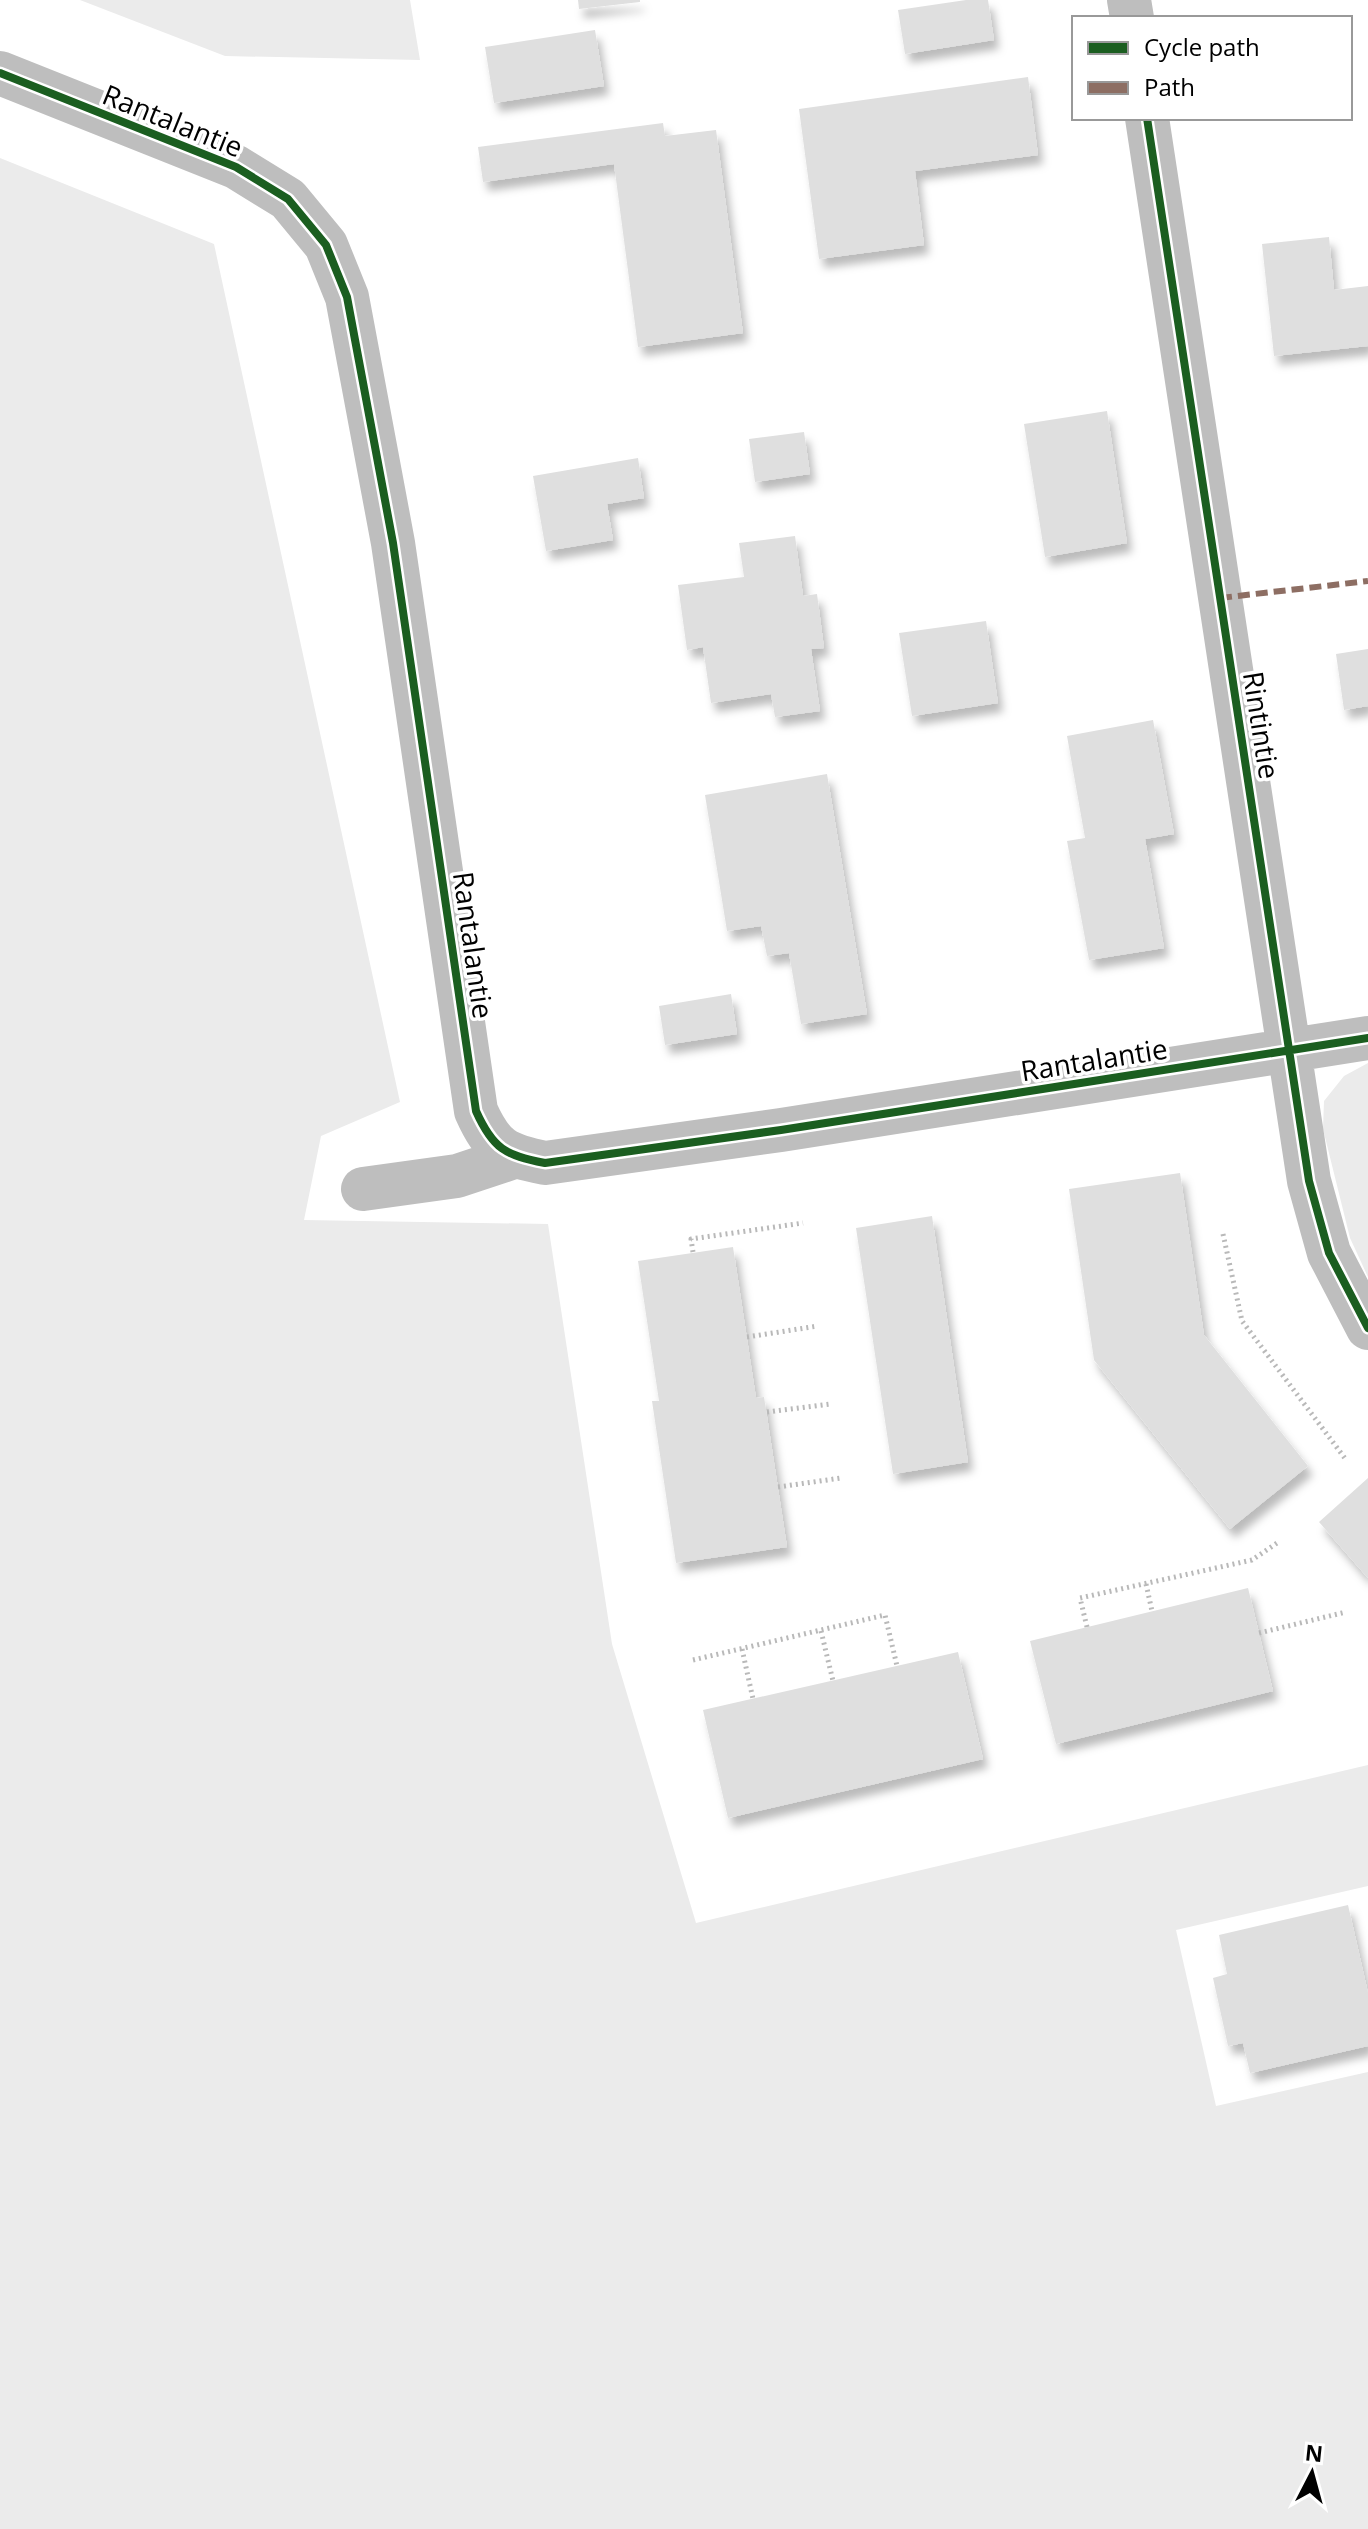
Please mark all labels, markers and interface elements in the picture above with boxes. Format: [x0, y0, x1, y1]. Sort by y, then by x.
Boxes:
legend [1072, 16, 1352, 120]
text: Cycle path [1144, 30, 1260, 63]
text: Path [1144, 70, 1195, 103]
street label: Rantalantie [97, 75, 249, 165]
street label: Rintintie [1235, 668, 1289, 782]
street label: Rantalantie [445, 869, 503, 1021]
street label: Rantalantie [1018, 1029, 1170, 1089]
north arrow [1272, 2433, 1352, 2513]
text: N [1304, 2436, 1325, 2468]

